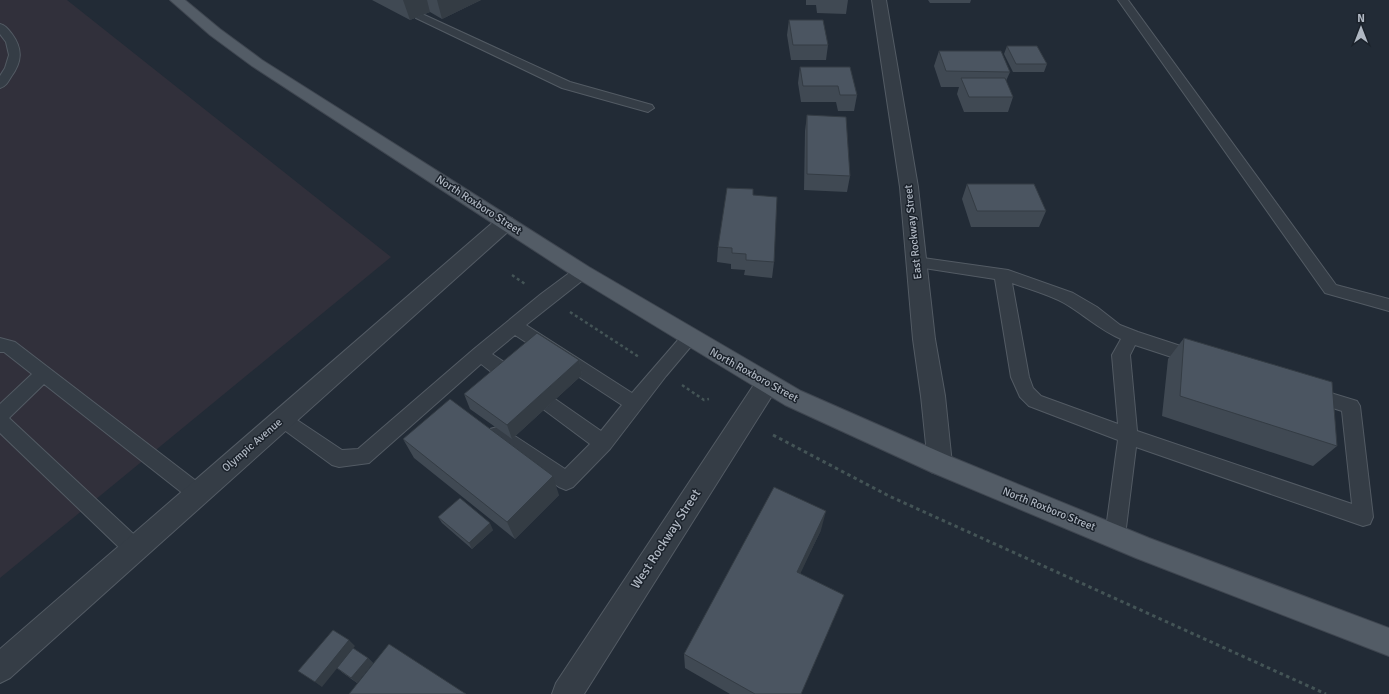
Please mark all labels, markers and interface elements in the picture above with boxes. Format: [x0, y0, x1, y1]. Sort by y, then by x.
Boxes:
north arrow [1341, 8, 1381, 48]
text: N [1357, 12, 1365, 25]
street label: North Roxboro Street [434, 173, 524, 237]
street label: East Rockway Street [902, 184, 924, 280]
street label: North Roxboro Street [708, 345, 801, 405]
street label: Olympic Avenue [219, 415, 285, 475]
street label: North Roxboro Street [1001, 484, 1097, 534]
street label: West Rockway Street [628, 486, 704, 592]

